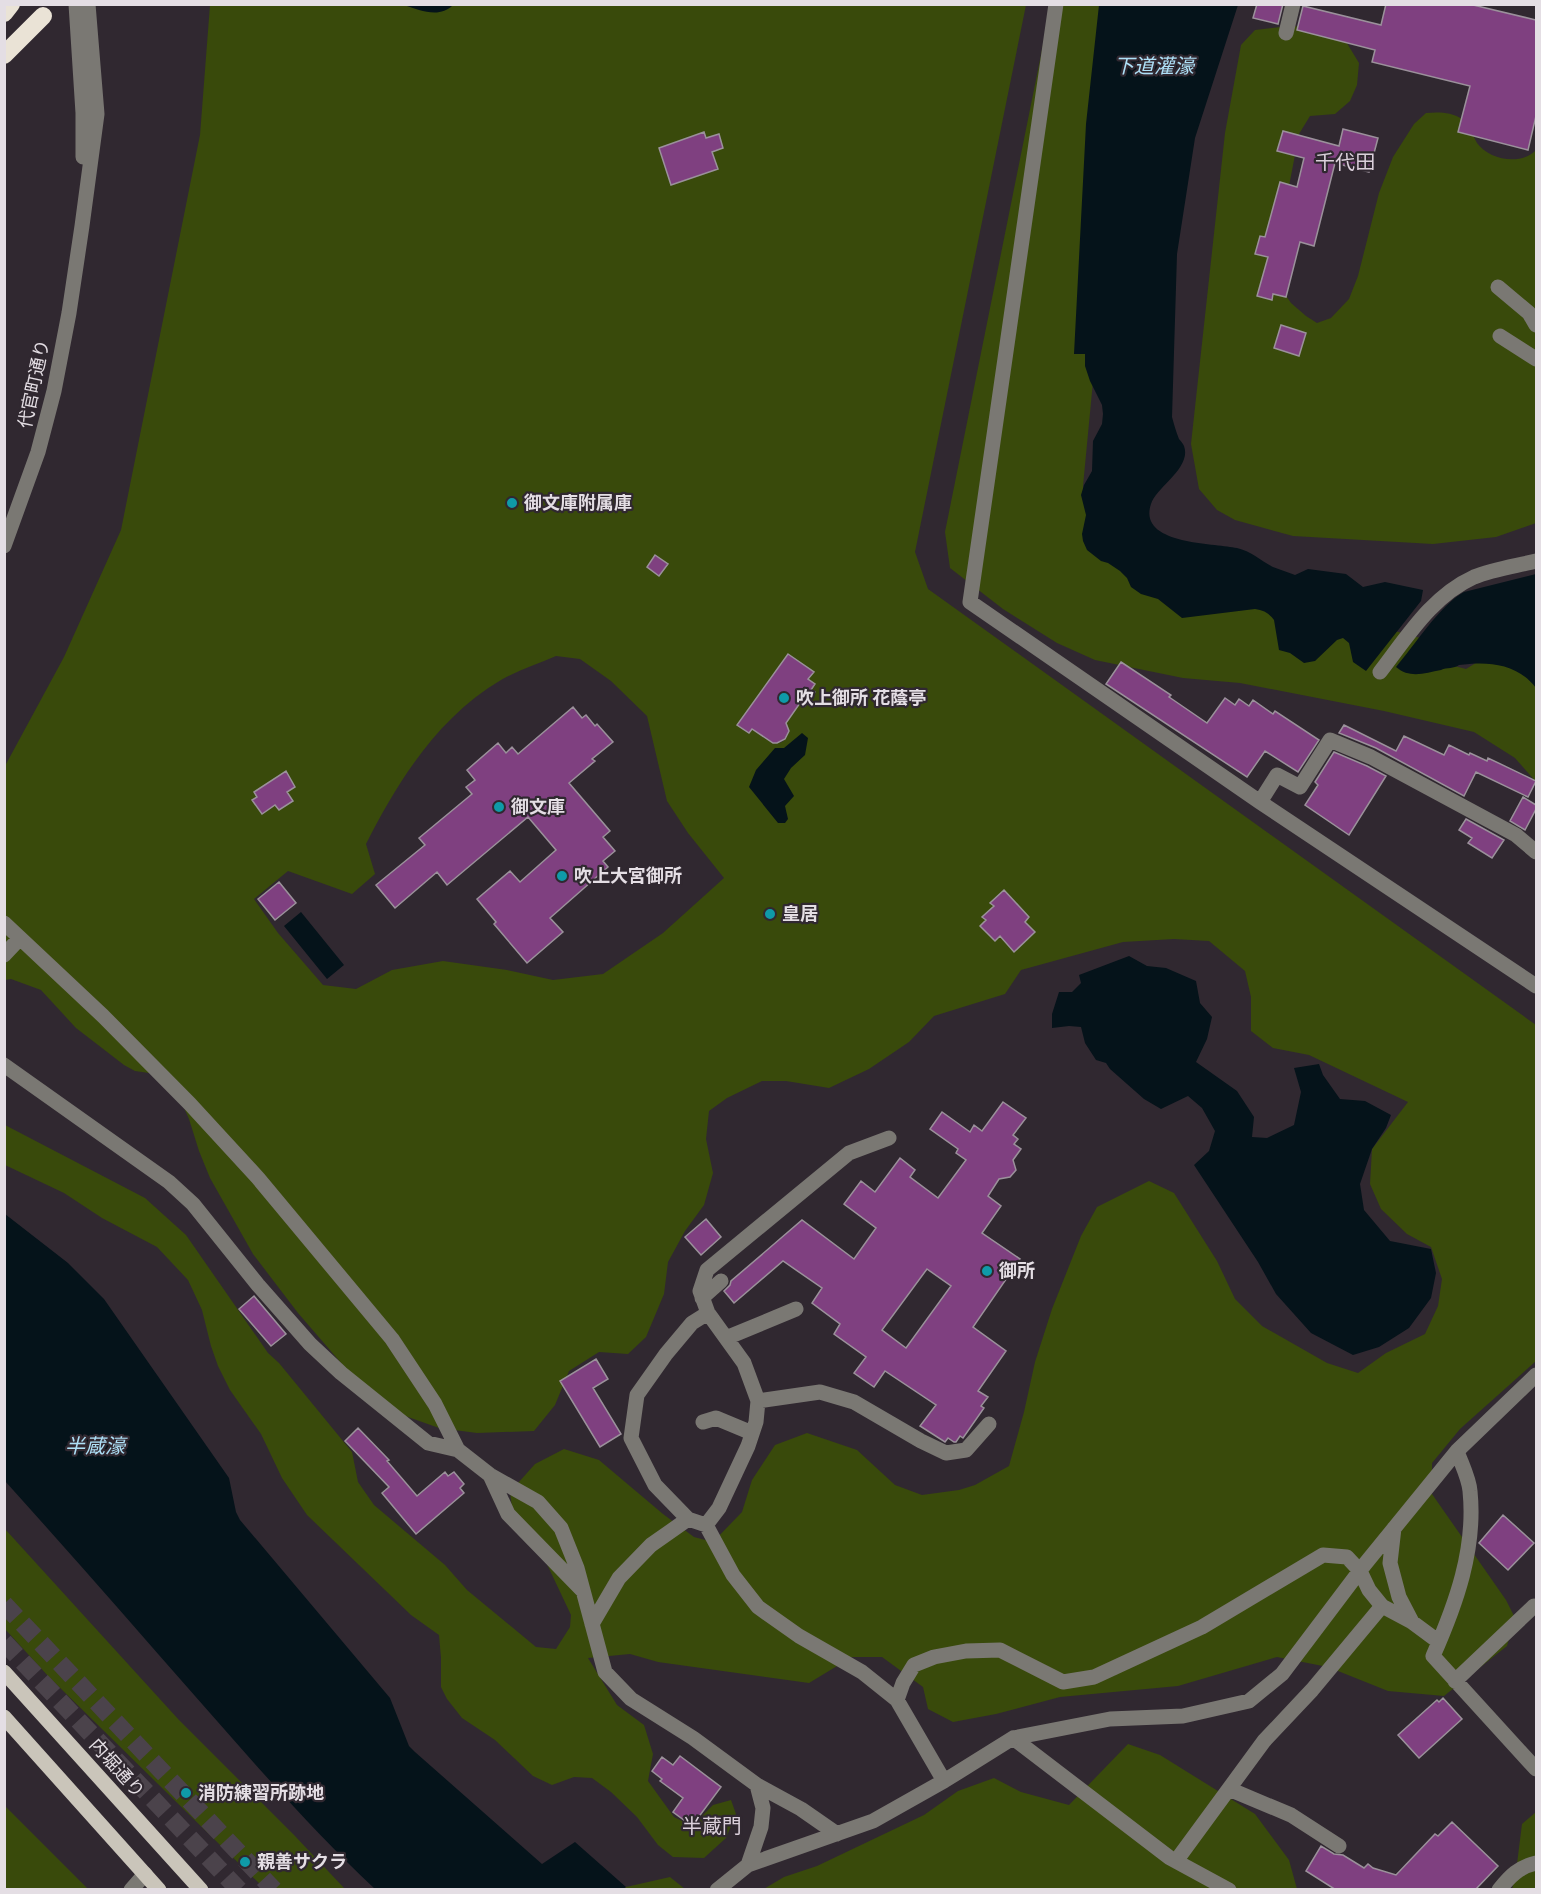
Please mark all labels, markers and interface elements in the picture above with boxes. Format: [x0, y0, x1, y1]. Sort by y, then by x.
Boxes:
water label: 下道灌濠 [1114, 54, 1197, 78]
district label: 千代田 [1315, 150, 1375, 174]
street label: 代官町通り [14, 338, 54, 430]
place label: 御文庫附属庫 [523, 492, 632, 514]
marker: 御文庫附属庫 [505, 496, 519, 510]
place label: 吹上御所 花蔭亭 [796, 687, 926, 709]
marker: 吹上御所 花蔭亭 [777, 691, 791, 705]
place label: 御文庫 [510, 796, 565, 818]
marker: 御文庫 [492, 800, 506, 814]
place label: 吹上大宮御所 [574, 865, 682, 887]
marker: 吹上大宮御所 [555, 869, 569, 883]
place label: 皇居 [782, 903, 818, 925]
marker: 皇居 [763, 907, 777, 921]
place label: 御所 [998, 1260, 1035, 1282]
marker: 御所 [980, 1264, 994, 1278]
water label: 半蔵濠 [65, 1434, 128, 1458]
street label: 内堀通り [85, 1734, 149, 1802]
place label: 消防練習所跡地 [198, 1782, 324, 1804]
marker: 消防練習所跡地 [179, 1786, 193, 1800]
district label: 半蔵門 [682, 1814, 742, 1838]
place label: 親善サクラ [257, 1851, 347, 1873]
marker: 親善サクラ [238, 1855, 252, 1869]

